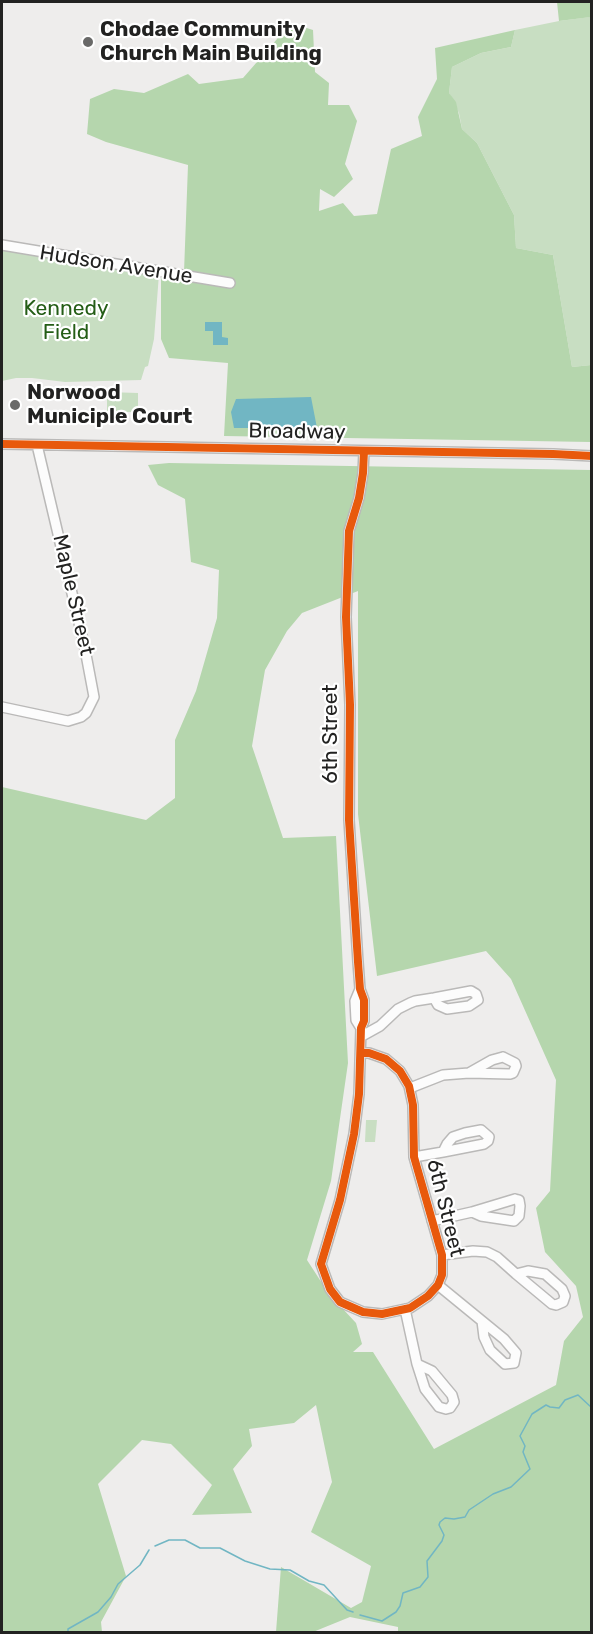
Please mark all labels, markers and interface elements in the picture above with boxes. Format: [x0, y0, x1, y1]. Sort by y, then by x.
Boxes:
place label: Chodae Community Church Main Building [100, 17, 322, 67]
marker: Chodae Community Church Main Building [81, 35, 95, 49]
street label: Hudson Avenue [38, 240, 194, 290]
park label: Kennedy Field [23, 296, 109, 346]
place label: Norwood Municiple Court [27, 380, 192, 430]
marker: Norwood Municiple Court [8, 398, 22, 412]
street label: Broadway [248, 419, 346, 445]
street label: Maple Street [47, 532, 99, 658]
street label: 6th Street [318, 684, 344, 784]
street label: 6th Street [421, 1157, 469, 1259]

